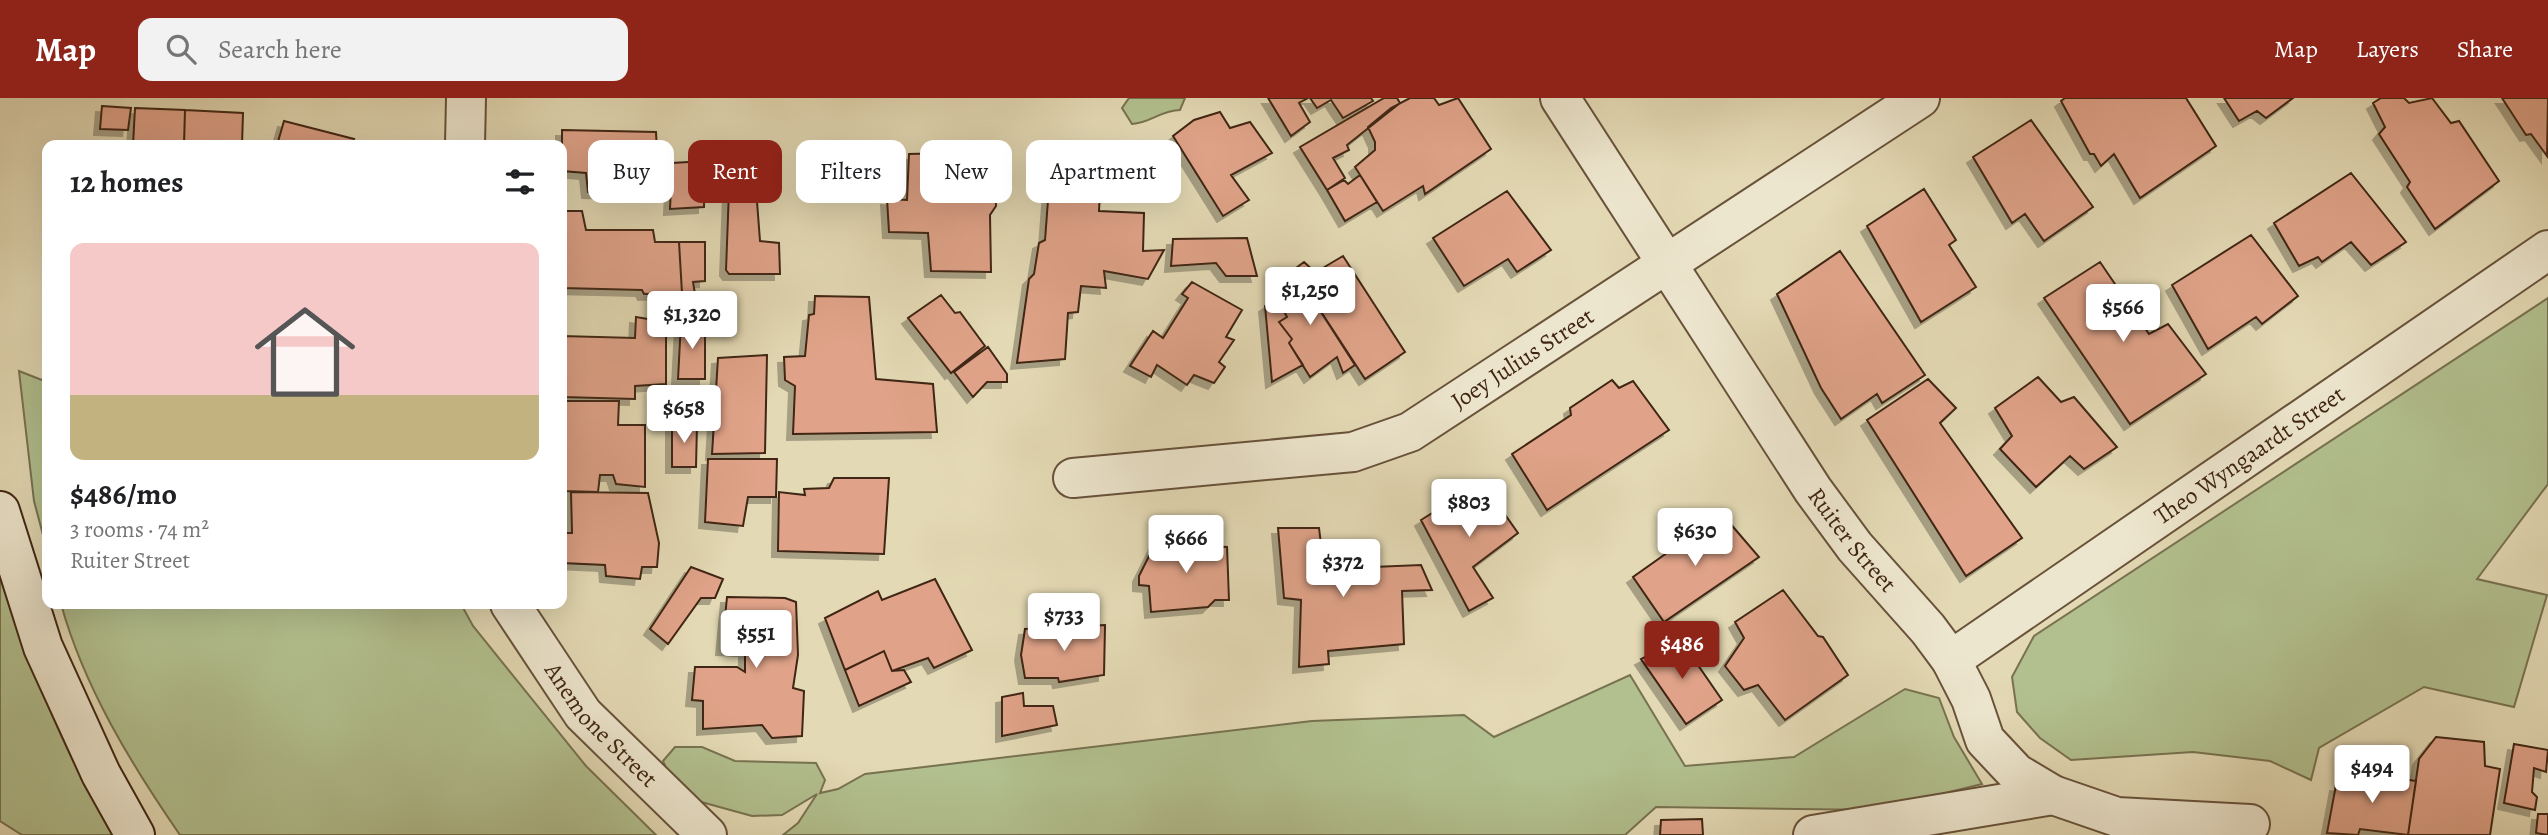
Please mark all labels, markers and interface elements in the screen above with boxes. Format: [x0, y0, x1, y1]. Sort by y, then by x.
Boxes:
search box [138, 18, 628, 81]
text: Map [35, 27, 96, 72]
icon: search [162, 30, 200, 68]
text: Search here [218, 32, 342, 67]
text: Map [2274, 33, 2318, 65]
text: Layers [2356, 33, 2419, 65]
text: Share [2457, 33, 2513, 65]
chip: Buy [588, 140, 674, 203]
chip: Rent [688, 140, 782, 203]
chip: Filters [796, 140, 906, 203]
chip: New [920, 140, 1012, 203]
chip: Apartment [1026, 140, 1181, 203]
text: 12 homes [70, 162, 183, 202]
icon: filters [501, 163, 539, 201]
pin: $1,250 [1253, 268, 1367, 327]
text: $1,250 [1281, 274, 1339, 305]
pin: $566 [2082, 285, 2164, 344]
icon: home [242, 289, 368, 415]
text: $566 [2102, 291, 2144, 322]
pin: $1,320 [635, 292, 749, 351]
text: $1,320 [663, 298, 721, 329]
street label: Joey Julius Street [1445, 300, 1600, 417]
street label: Theo Wyngaardt Street [2148, 378, 2351, 532]
pin: $658 [643, 386, 725, 445]
text: $658 [663, 392, 705, 423]
text: $486/mo [70, 474, 177, 514]
pin: $803 [1428, 480, 1510, 539]
street label: Ruiter Street [1801, 481, 1904, 599]
text: $803 [1447, 486, 1491, 517]
pin: $630 [1654, 508, 1736, 568]
text: 3 rooms · 74 m² [70, 514, 209, 545]
text: $630 [1674, 515, 1716, 546]
pin: $666 [1145, 516, 1227, 575]
text: $666 [1165, 522, 1207, 553]
pin: $372 [1302, 540, 1384, 599]
text: Ruiter Street [70, 545, 190, 576]
text: $372 [1322, 546, 1364, 577]
pin: $733 [1023, 594, 1105, 653]
text: $733 [1044, 600, 1084, 631]
pin: $551 [715, 610, 797, 670]
text: $551 [737, 617, 775, 648]
pin: $486 [1641, 622, 1723, 681]
text: $486 [1660, 628, 1704, 659]
street label: Anemone Street [537, 656, 665, 794]
pin: $494 [2331, 746, 2413, 805]
text: $494 [2351, 752, 2394, 783]

